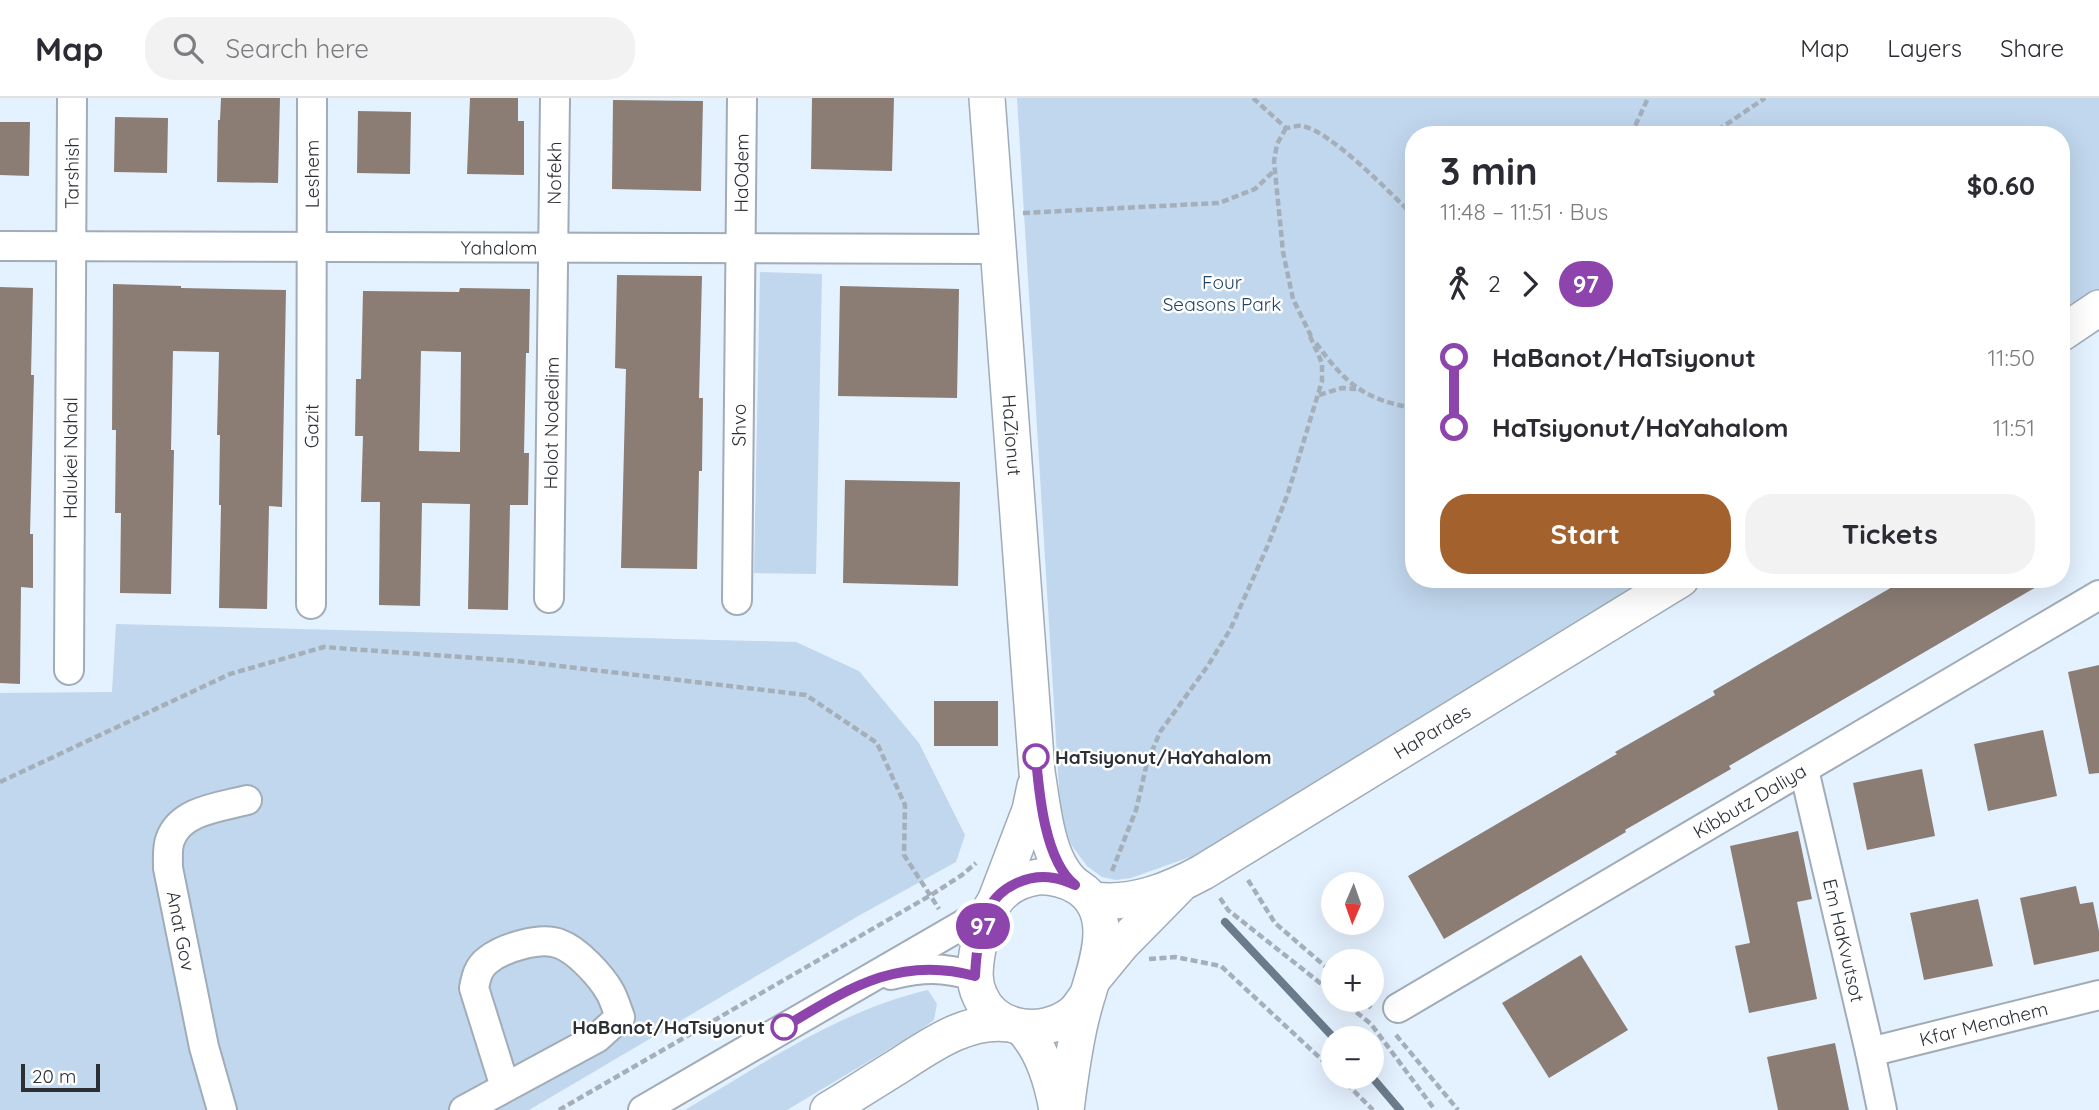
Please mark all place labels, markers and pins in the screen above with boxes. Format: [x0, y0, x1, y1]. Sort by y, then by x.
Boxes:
marker: HaTsiyonut/HaYahalom [1023, 744, 1049, 770]
place label: HaTsiyonut/HaYahalom [1055, 745, 1272, 769]
marker: HaBanot/HaTsiyonut [771, 1014, 797, 1040]
place label: HaBanot/HaTsiyonut [572, 1015, 765, 1039]

